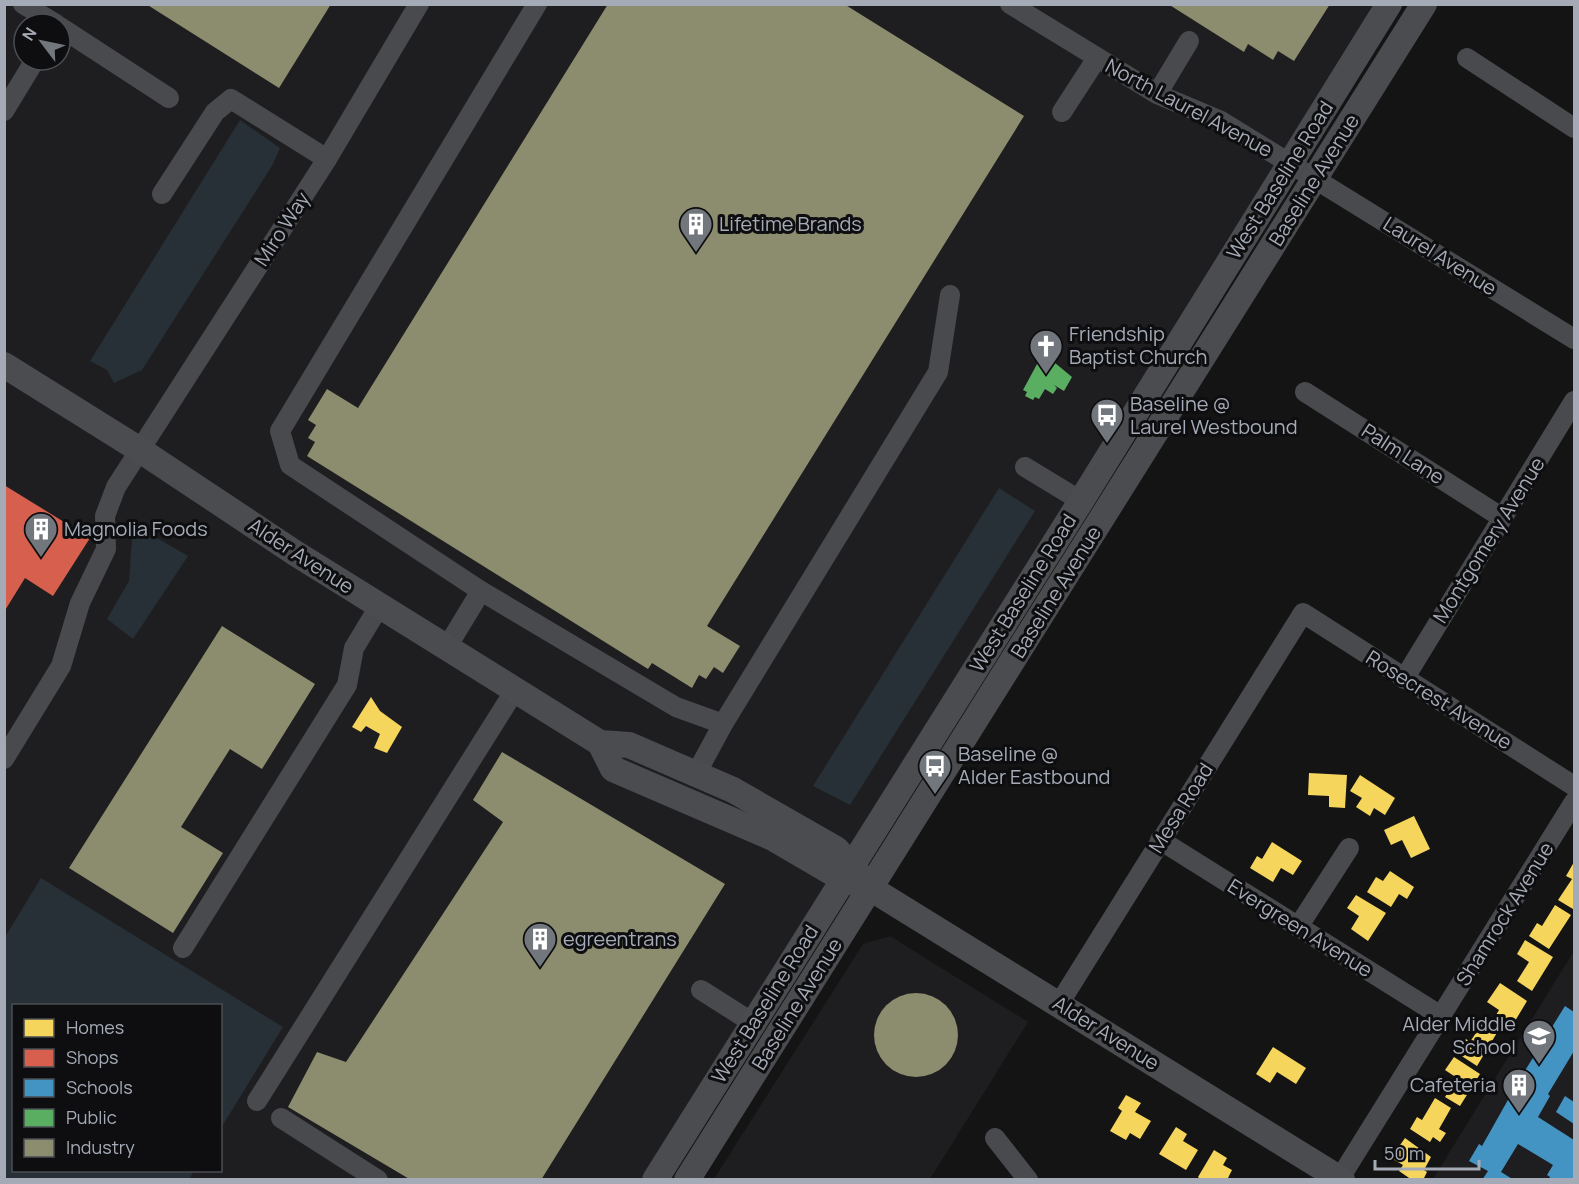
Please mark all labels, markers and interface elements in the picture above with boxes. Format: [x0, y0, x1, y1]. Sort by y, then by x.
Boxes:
north arrow [12, 12, 72, 72]
text: N [17, 23, 42, 45]
street label: North Laurel Avenue [1101, 52, 1278, 163]
street label: West Baseline Road [1220, 96, 1339, 264]
street label: Baseline Avenue [1262, 109, 1365, 251]
street label: Miro Way [248, 186, 316, 271]
building icon: Lifetime Brands [678, 206, 714, 253]
place label: Lifetime Brands [719, 210, 862, 237]
street label: Laurel Avenue [1378, 210, 1502, 301]
place label: Friendship Baptist Church [1069, 320, 1207, 370]
church icon: Friendship Baptist Church [1028, 328, 1064, 375]
place label: Baseline @ Laurel Westbound [1130, 390, 1298, 440]
bus stop icon: Baseline @ Laurel Westbound [1089, 397, 1125, 444]
street label: Palm Lane [1357, 417, 1450, 490]
street label: Montgomery Avenue [1427, 452, 1551, 628]
street label: West Baseline Road [963, 509, 1082, 677]
building icon: Magnolia Foods [23, 511, 59, 558]
street label: Alder Avenue [243, 511, 359, 600]
place label: Magnolia Foods [64, 515, 208, 542]
street label: Baseline Avenue [1004, 521, 1107, 663]
street label: Rosecrest Avenue [1361, 644, 1517, 755]
place label: Baseline @ Alder Eastbound [958, 740, 1110, 790]
bus stop icon: Baseline @ Alder Eastbound [917, 748, 953, 795]
street label: Mesa Road [1142, 758, 1219, 858]
street label: Shamrock Avenue [1450, 837, 1560, 991]
street label: Evergreen Avenue [1223, 872, 1378, 983]
street label: West Baseline Road [705, 920, 824, 1088]
building icon: egreentrans [522, 921, 558, 968]
place label: egreentrans [563, 925, 677, 952]
street label: Baseline Avenue [745, 933, 848, 1075]
street label: Alder Avenue [1048, 989, 1165, 1076]
legend [12, 1004, 222, 1172]
place label: Alder Middle School [1402, 1010, 1516, 1060]
text: Homes [66, 1015, 124, 1039]
school or university icon: Alder Middle School [1521, 1018, 1557, 1065]
text: Shops [66, 1045, 118, 1069]
building icon: Cafeteria [1501, 1067, 1537, 1114]
place label: Cafeteria [1410, 1071, 1496, 1098]
text: Schools [66, 1075, 133, 1099]
text: Public [66, 1105, 117, 1129]
scale bar [1375, 1133, 1478, 1171]
text: Industry [66, 1135, 135, 1159]
text: 50 m [1384, 1141, 1424, 1165]

